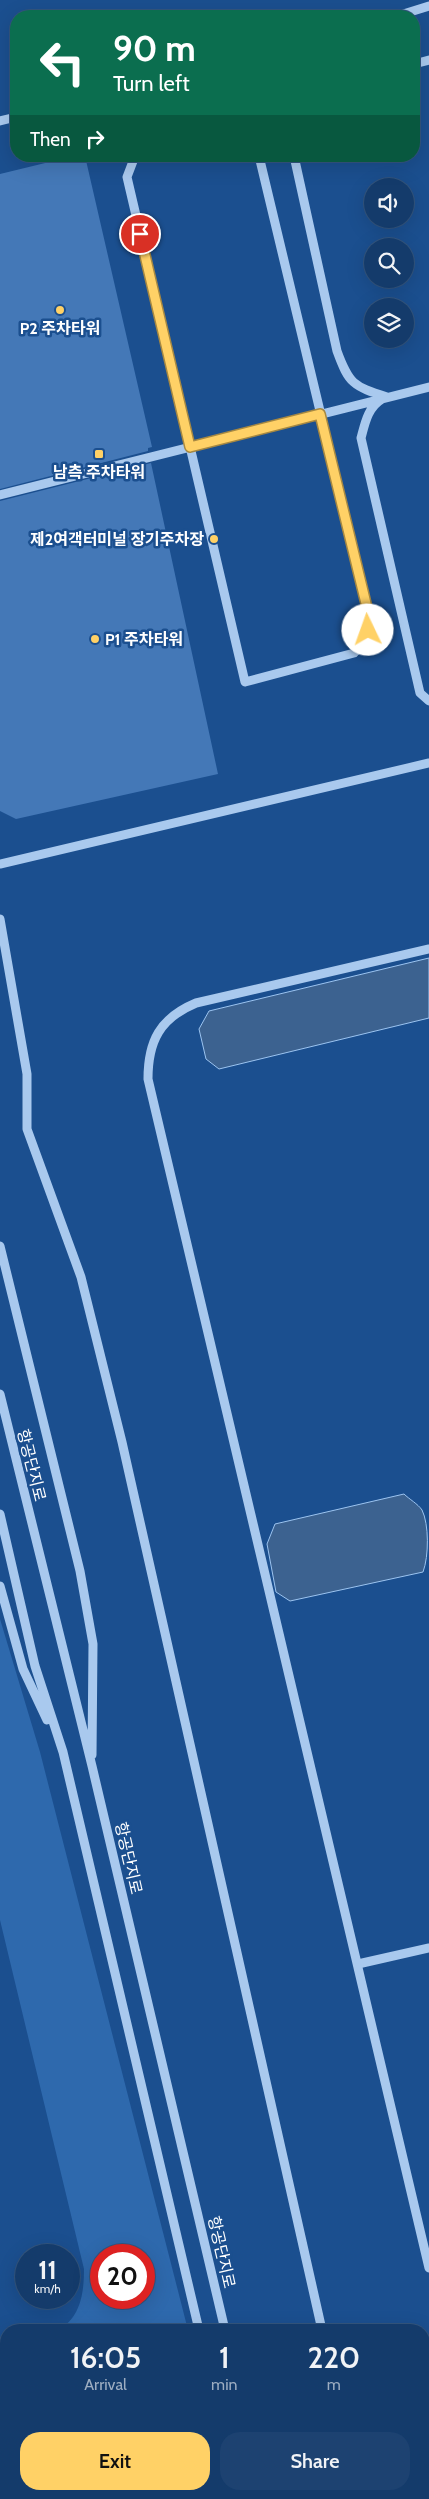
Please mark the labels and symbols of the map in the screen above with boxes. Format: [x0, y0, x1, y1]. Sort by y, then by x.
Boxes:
pin [119, 213, 161, 255]
marker: P2 주차타워 [54, 304, 66, 316]
place label: P2 주차타워 [20, 319, 100, 338]
marker: 남측 주차타워 [93, 448, 105, 460]
place label: 남측 주차타워 [53, 463, 145, 482]
place label: 제2여객터미널 장기주차장 [30, 530, 204, 549]
marker: 제2여객터미널 장기주차장 [208, 533, 220, 545]
position arrow [341, 603, 393, 655]
place label: P1 주차타워 [105, 630, 183, 649]
marker: P1 주차타워 [89, 633, 101, 645]
street label: 항공단지로 [13, 1427, 50, 1503]
street label: 항공단지로 [111, 1820, 146, 1896]
street label: 항공단지로 [204, 2214, 239, 2290]
speed limit sign: 20 [90, 2244, 155, 2309]

